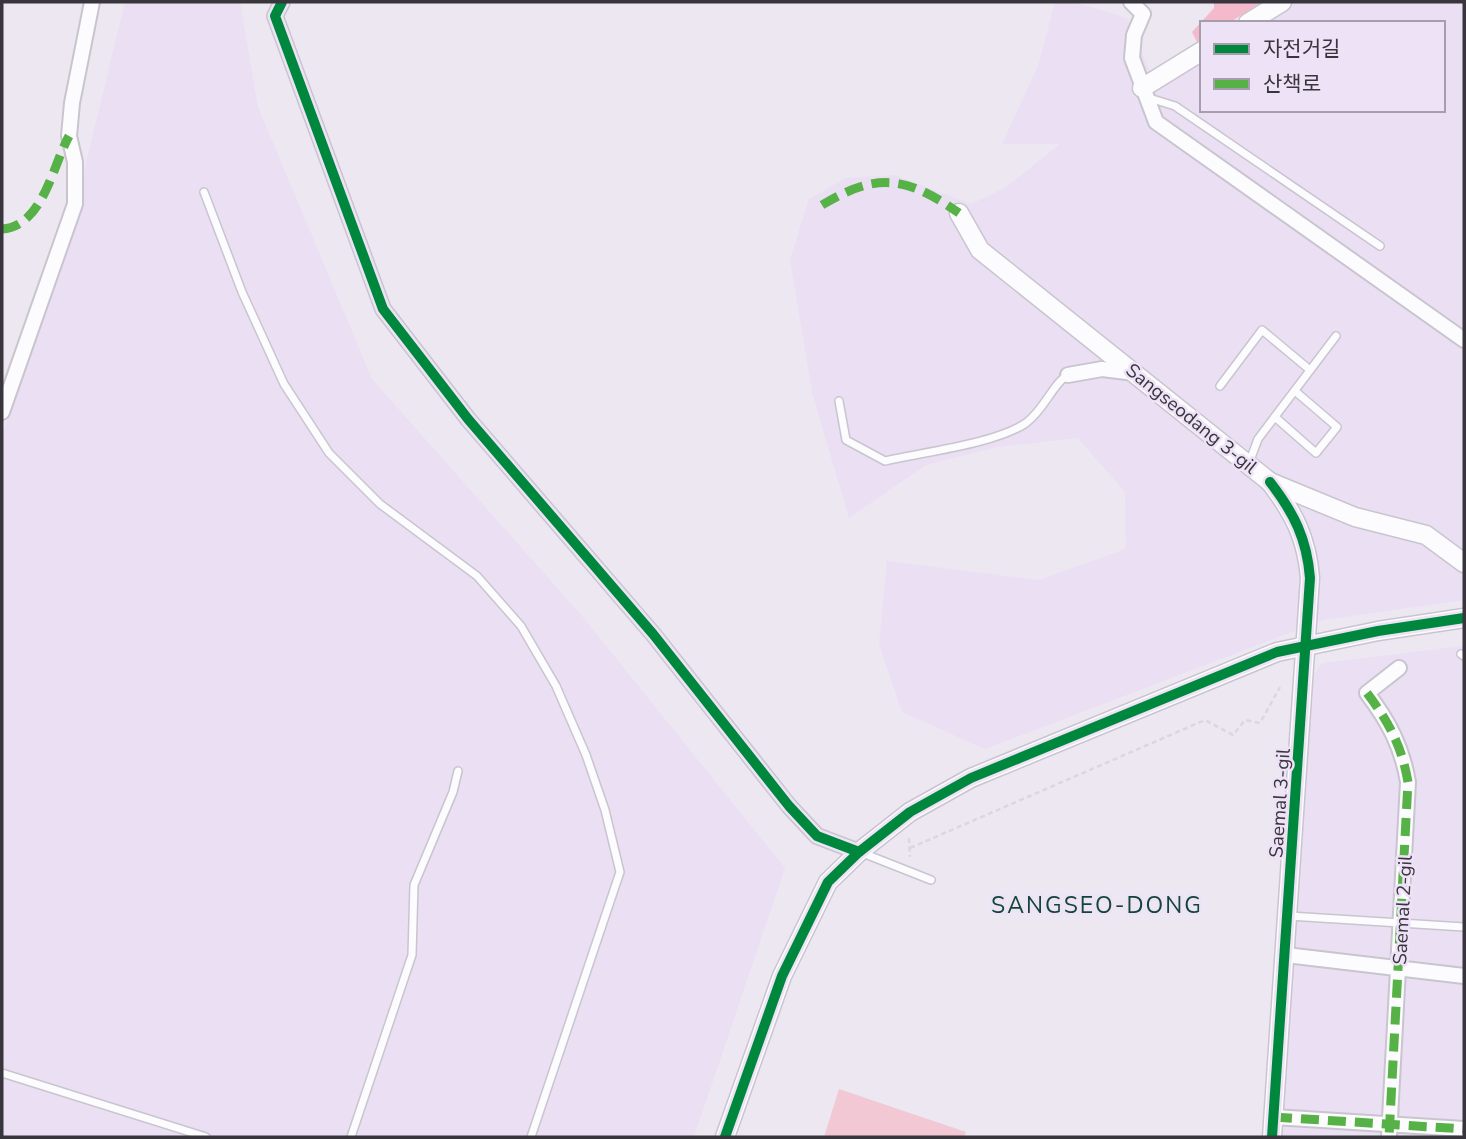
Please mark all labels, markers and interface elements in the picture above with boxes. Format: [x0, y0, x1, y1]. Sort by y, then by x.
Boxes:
legend [1200, 21, 1445, 112]
text: 자전거길 [1263, 35, 1340, 63]
text: 산책로 [1263, 70, 1321, 98]
street label: Sangseodang 3-gil [1120, 358, 1263, 480]
street label: Saemal 3-gil [1263, 747, 1297, 859]
street label: Saemal 2-gil [1387, 854, 1419, 965]
district label: SANGSEO-DONG [991, 890, 1203, 921]

